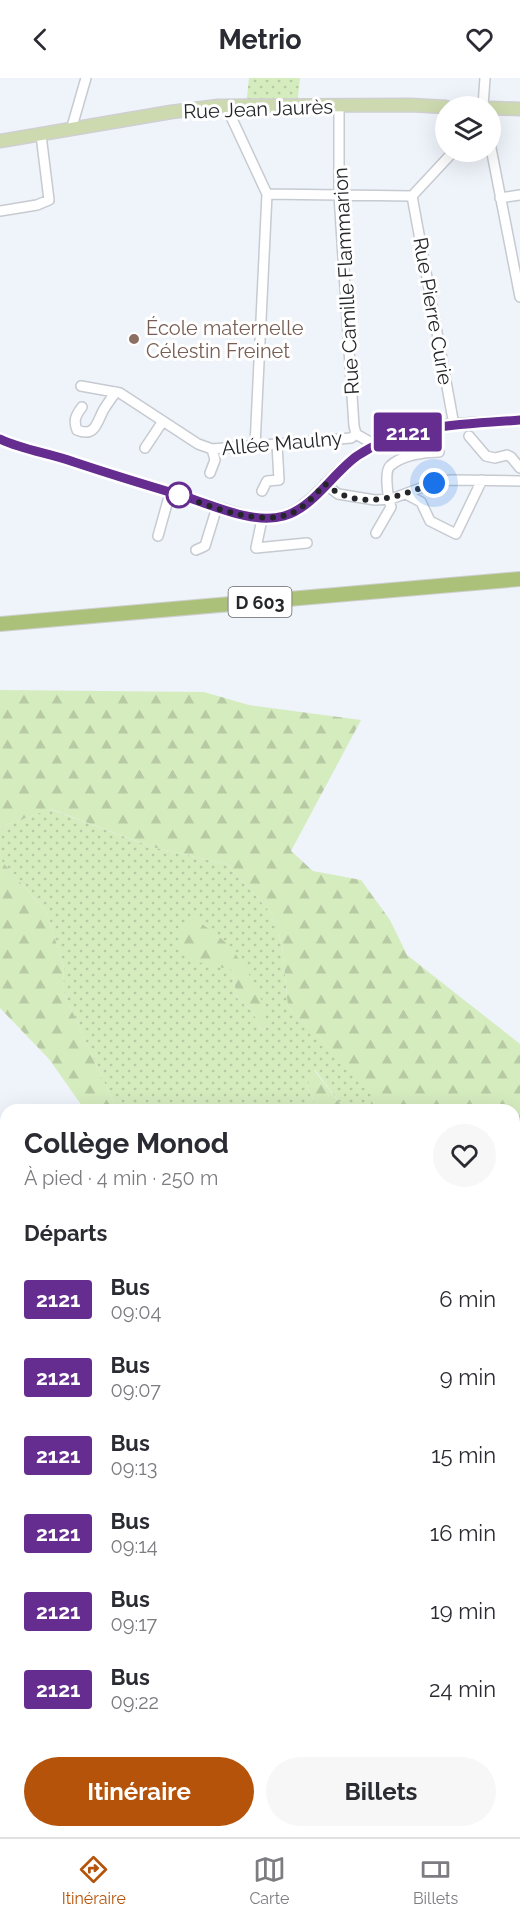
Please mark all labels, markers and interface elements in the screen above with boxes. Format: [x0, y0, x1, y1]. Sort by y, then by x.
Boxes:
icon: back [24, 23, 57, 56]
icon: heart [463, 23, 496, 56]
text: Metrio [218, 24, 302, 55]
street label: Rue Jean Jaurès [183, 94, 333, 124]
map controls [435, 96, 501, 162]
button: layers [435, 96, 501, 162]
street label: Rue Camille Flammarion [328, 167, 364, 395]
street label: Rue Pierre Curie [408, 235, 458, 387]
place label: École maternelle Célestin Freinet [146, 316, 304, 363]
marker: École maternelle Célestin Freinet [127, 332, 141, 346]
line badge: 2121 [366, 412, 450, 452]
text: 2121 [386, 420, 430, 445]
street label: Allée Maulny [221, 426, 343, 460]
your location [419, 468, 449, 498]
unlabelled marker [166, 482, 192, 508]
road number: D 603 [228, 587, 292, 617]
button: heart [433, 1124, 496, 1187]
text: Collège Monod [24, 1127, 229, 1160]
text: À pied · 4 min · 250 m [24, 1166, 218, 1190]
text: Départs [24, 1220, 107, 1246]
text: Bus [110, 1274, 150, 1300]
text: 6 min [439, 1286, 496, 1312]
text: 2121 [36, 1287, 80, 1312]
text: 09:04 [110, 1300, 161, 1324]
text: Bus [110, 1352, 150, 1378]
text: 9 min [440, 1364, 496, 1390]
text: 2121 [36, 1365, 80, 1390]
text: 09:07 [110, 1378, 161, 1402]
text: Bus [110, 1430, 150, 1456]
text: 15 min [431, 1442, 496, 1468]
text: 2121 [36, 1443, 80, 1468]
text: 09:13 [110, 1456, 157, 1480]
text: Bus [110, 1508, 150, 1534]
text: 16 min [430, 1520, 496, 1546]
text: 2121 [36, 1521, 80, 1546]
text: 09:14 [110, 1534, 158, 1558]
text: Bus [110, 1586, 150, 1612]
text: 19 min [430, 1598, 496, 1624]
text: 2121 [36, 1599, 80, 1624]
text: 09:17 [110, 1612, 157, 1636]
text: Bus [110, 1664, 150, 1690]
text: 24 min [429, 1676, 496, 1702]
text: 2121 [36, 1677, 80, 1702]
text: 09:22 [110, 1690, 159, 1714]
button: Itinéraire [24, 1757, 254, 1826]
button: Billets [266, 1757, 496, 1826]
tab: Itinéraire [62, 1853, 126, 1908]
tab: Carte [249, 1853, 289, 1908]
tab: Billets [413, 1853, 458, 1908]

